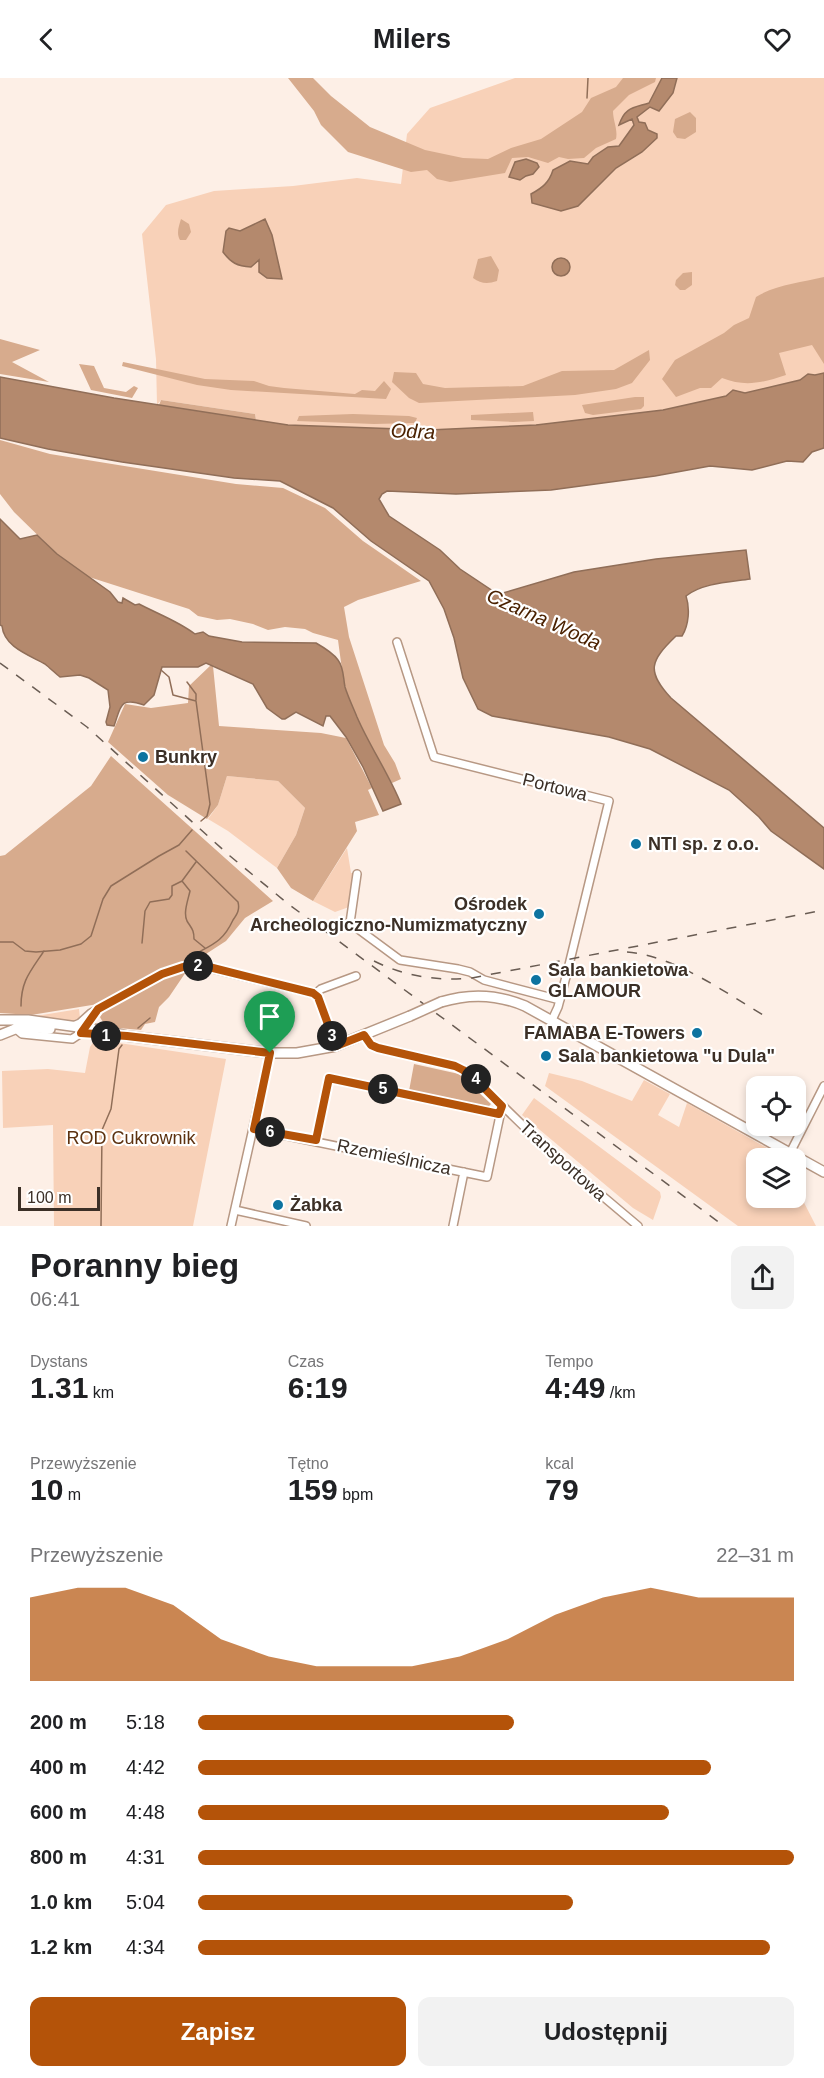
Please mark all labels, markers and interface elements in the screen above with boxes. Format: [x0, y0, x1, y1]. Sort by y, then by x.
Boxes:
icon: back [30, 23, 63, 56]
icon: heart [761, 23, 794, 56]
text: Milers [373, 24, 451, 54]
water label: Odra [390, 419, 436, 443]
water label: Czarna Woda [484, 584, 604, 654]
place label: Bunkry [155, 747, 217, 767]
marker: Bunkry [136, 750, 150, 764]
street label: Portowa [521, 769, 590, 805]
place label: NTI sp. z o.o. [648, 834, 759, 854]
marker: NTI sp. z o.o. [629, 837, 643, 851]
place label: Ośrodek Archeologiczno-Numizmatyczny [250, 894, 528, 935]
marker: Ośrodek Archeologiczno-Numizmatyczny [532, 907, 546, 921]
pin: 2 [183, 951, 213, 981]
text: 2 [194, 957, 202, 974]
place label: Sala bankietowa GLAMOUR [548, 960, 689, 1001]
marker: Sala bankietowa GLAMOUR [529, 973, 543, 987]
pin [244, 991, 295, 1053]
icon: arrive [253, 1000, 286, 1033]
pin: 1 [91, 1021, 121, 1051]
pin: 3 [317, 1021, 347, 1051]
place label: FAMABA E-Towers [524, 1023, 685, 1043]
marker: FAMABA E-Towers [690, 1026, 704, 1040]
text: 1 [102, 1027, 110, 1044]
text: 3 [328, 1027, 336, 1044]
place label: Sala bankietowa "u Dula" [558, 1046, 775, 1066]
marker: Sala bankietowa "u Dula" [539, 1049, 553, 1063]
pin: 4 [461, 1064, 491, 1094]
text: 4 [472, 1070, 480, 1087]
pin: 5 [368, 1074, 398, 1104]
map controls [746, 1076, 806, 1208]
button: locate [746, 1076, 806, 1136]
text: 5 [379, 1080, 387, 1097]
pin: 6 [255, 1117, 285, 1147]
street label: Transportowa [516, 1117, 611, 1206]
text: 6 [266, 1123, 274, 1140]
park label: ROD Cukrownik [66, 1128, 197, 1148]
street label: Rzemieślnicza [335, 1135, 454, 1179]
button: layers [746, 1148, 806, 1208]
scale bar [18, 1184, 100, 1212]
text: 100 m [27, 1189, 71, 1206]
place label: Żabka [290, 1195, 343, 1215]
marker: Żabka [271, 1198, 285, 1212]
button: share [731, 1246, 794, 1309]
text: Poranny bieg [30, 1247, 239, 1284]
text: 06:41 [30, 1288, 80, 1310]
text: Dystans [30, 1353, 88, 1370]
text: Czas [288, 1353, 324, 1370]
text: Tempo [545, 1353, 593, 1370]
text: 1.31 [30, 1371, 88, 1404]
text: 6:19 [288, 1371, 348, 1404]
text: 4:49 [545, 1371, 605, 1404]
text: km [88, 1384, 114, 1401]
text: /km [605, 1384, 636, 1401]
text: Przewyższenie [30, 1455, 137, 1472]
text: Tętno [288, 1455, 329, 1472]
text: kcal [545, 1455, 574, 1472]
text: 10 [30, 1473, 63, 1506]
text: 159 [288, 1473, 338, 1506]
text: 79 [545, 1473, 579, 1506]
text: m [63, 1486, 81, 1503]
text: bpm [338, 1486, 373, 1503]
text: Przewyższenie [30, 1544, 163, 1566]
text: 22–31 m [716, 1544, 794, 1566]
text: 200 m [30, 1711, 87, 1733]
text: 5:18 [126, 1711, 165, 1733]
text: 400 m [30, 1756, 87, 1778]
text: 4:42 [126, 1756, 165, 1778]
text: 600 m [30, 1801, 87, 1823]
text: 4:48 [126, 1801, 165, 1823]
text: 800 m [30, 1846, 87, 1868]
text: 4:31 [126, 1846, 165, 1868]
text: 1.0 km [30, 1891, 92, 1913]
text: 5:04 [126, 1891, 165, 1913]
text: 1.2 km [30, 1936, 92, 1958]
text: 4:34 [126, 1936, 165, 1958]
button: Zapisz [30, 1997, 406, 2066]
button: Udostępnij [418, 1997, 794, 2066]

